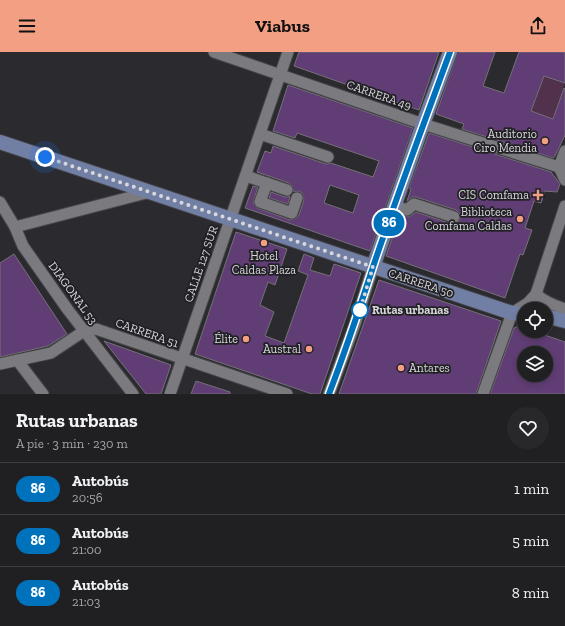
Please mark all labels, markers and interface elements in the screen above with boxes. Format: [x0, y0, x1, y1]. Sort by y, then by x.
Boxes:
icon: menu [16, 15, 38, 37]
text: Viabus [255, 15, 310, 37]
icon: share [527, 15, 549, 37]
street label: CARRERA 49 [345, 77, 413, 113]
place label: Auditorio Ciro Mendia [473, 127, 537, 155]
marker: Auditorio Ciro Mendia [540, 136, 550, 146]
your location [35, 147, 55, 167]
place label: CIS Comfama [458, 188, 529, 202]
marker: CIS Comfama [532, 189, 544, 201]
place label: Biblioteca Comfama Caldas [425, 205, 512, 233]
line badge: 86 [371, 210, 407, 236]
text: 86 [381, 214, 397, 231]
marker: Biblioteca Comfama Caldas [515, 214, 525, 224]
street label: CALLE 127 SUR [181, 223, 221, 304]
marker: Hotel Caldas Plaza [259, 238, 269, 248]
place label: Hotel Caldas Plaza [232, 249, 296, 277]
street label: DIAGONAL 53 [46, 259, 100, 327]
street label: CARRERA 50 [387, 266, 456, 300]
marker: Rutas urbanas [351, 301, 369, 319]
map controls [517, 302, 553, 382]
button: locate [517, 302, 553, 338]
place label: Rutas urbanas [372, 303, 449, 317]
street label: CARRERA 51 [114, 316, 181, 350]
place label: Élite [214, 331, 238, 346]
marker: Élite [241, 334, 251, 344]
place label: Austral [263, 342, 301, 356]
marker: Austral [304, 344, 314, 354]
button: layers [517, 346, 553, 382]
place label: Antares [409, 361, 450, 375]
marker: Antares [396, 363, 406, 373]
button: heart [507, 407, 549, 449]
text: Rutas urbanas [16, 409, 138, 432]
text: A pie · 3 min · 230 m [16, 436, 128, 451]
text: Autobús [72, 472, 129, 490]
text: 86 [30, 480, 46, 497]
text: 1 min [514, 480, 549, 498]
text: 20:56 [72, 490, 103, 505]
text: Autobús [72, 524, 129, 542]
text: 86 [30, 532, 46, 549]
text: 5 min [512, 532, 549, 550]
text: 21:00 [72, 542, 102, 557]
text: Autobús [72, 576, 129, 594]
text: 86 [30, 584, 46, 601]
text: 8 min [512, 584, 549, 602]
text: 21:03 [72, 594, 100, 609]

